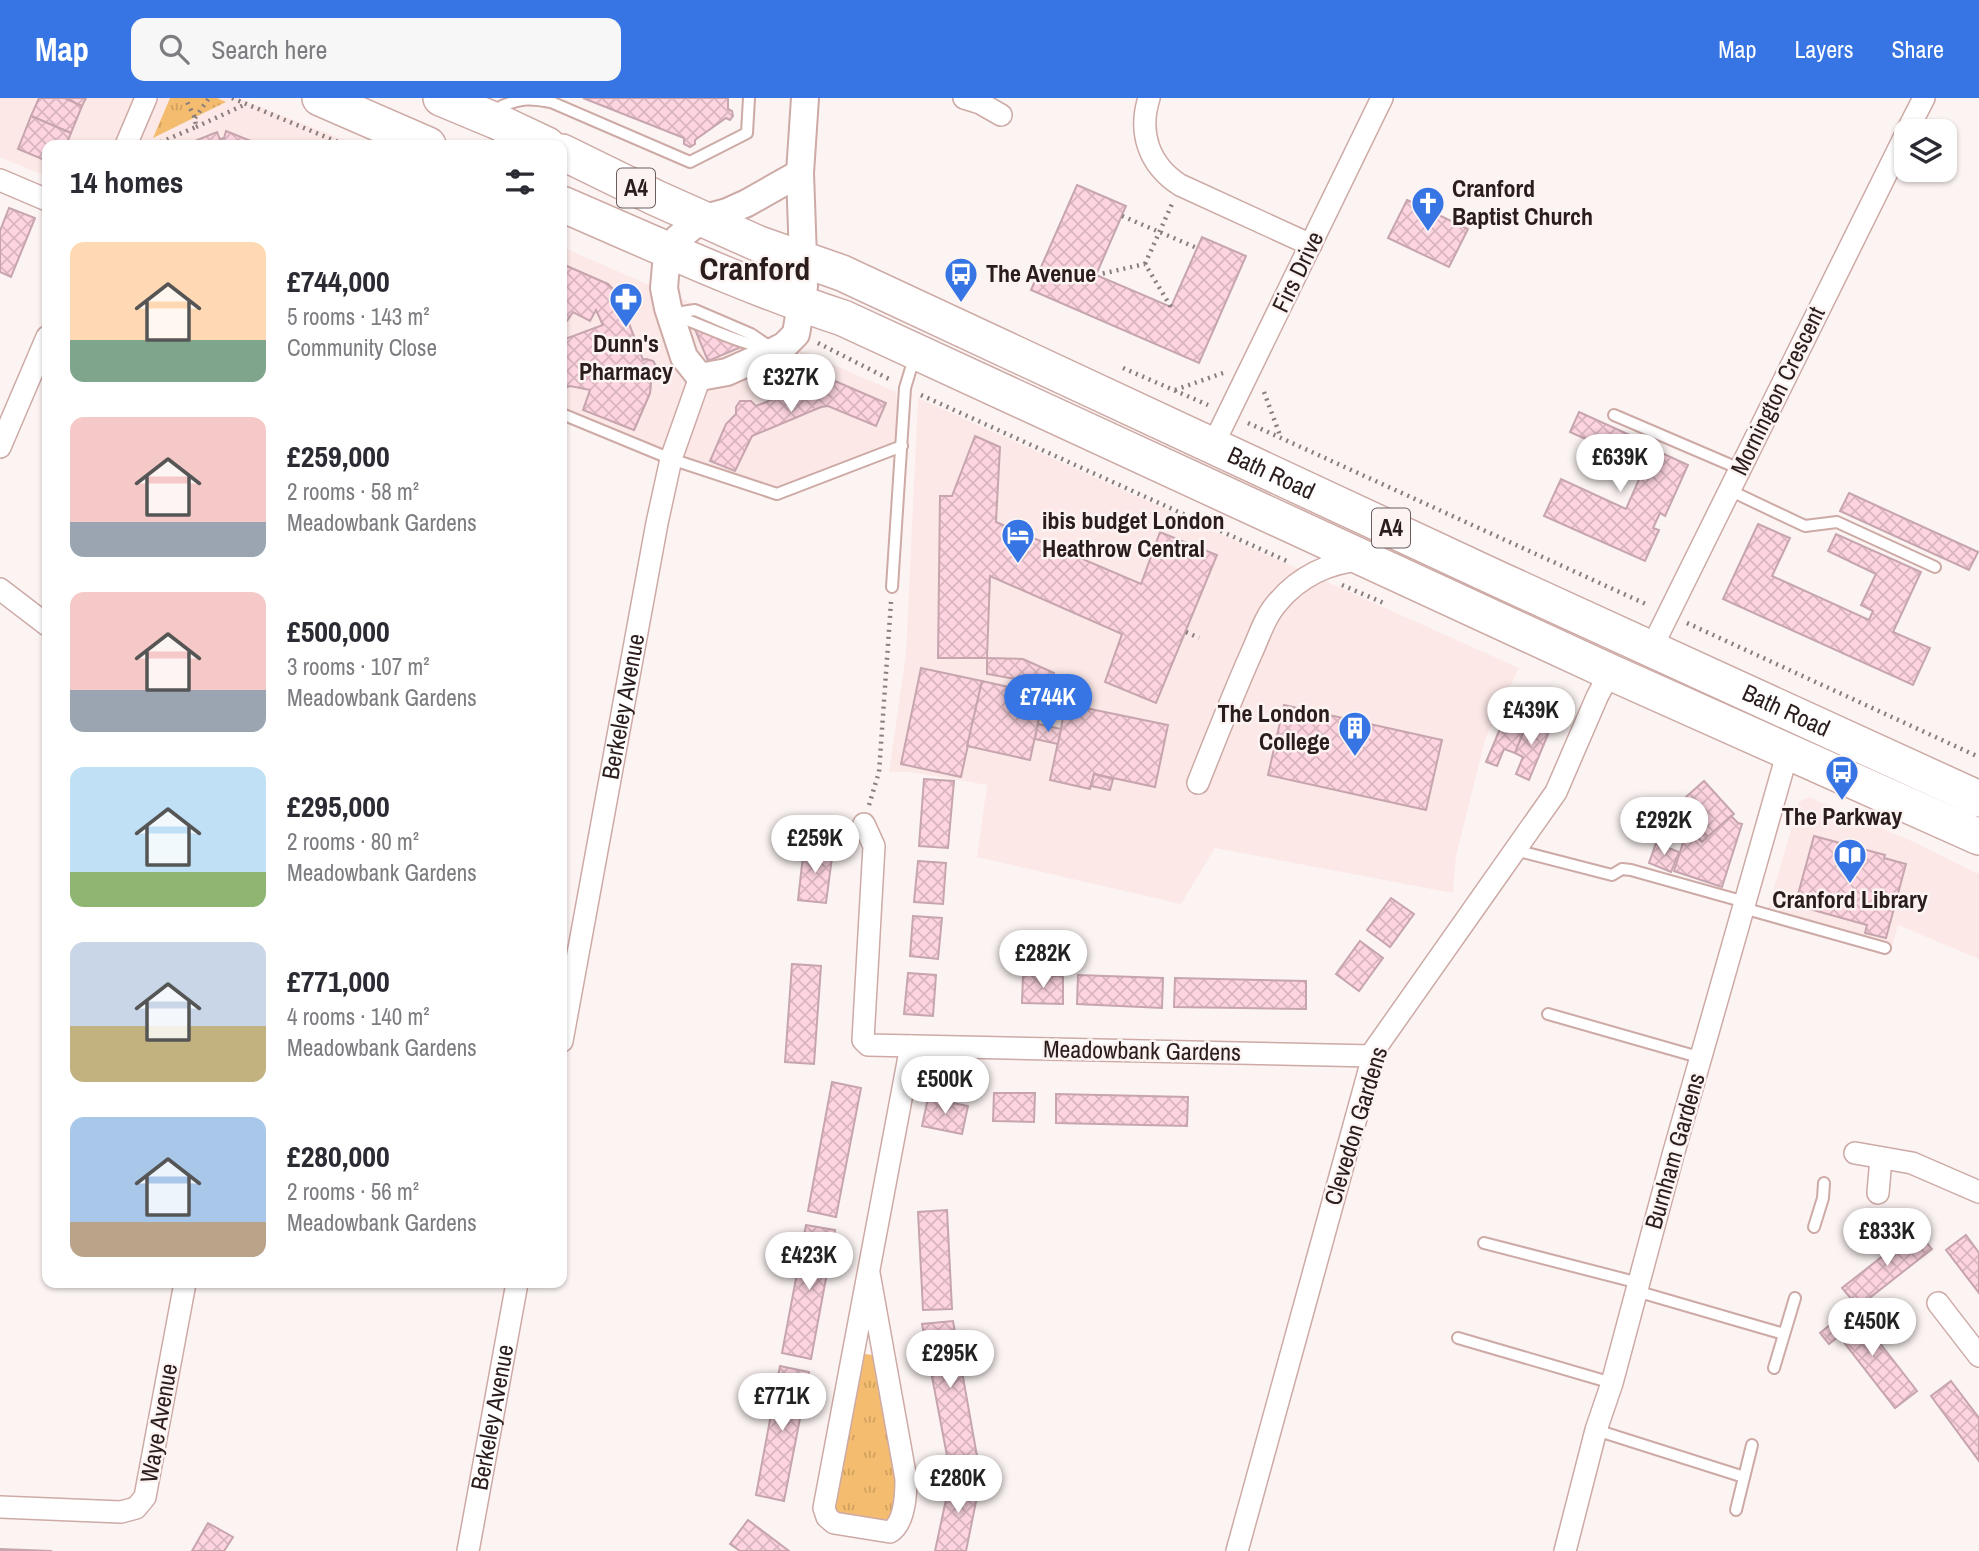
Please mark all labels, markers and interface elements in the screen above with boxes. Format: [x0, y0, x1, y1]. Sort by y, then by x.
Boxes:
search box [131, 18, 621, 81]
text: Map [35, 27, 89, 71]
icon: search [155, 30, 193, 68]
text: Search here [211, 32, 327, 67]
text: Map [1718, 33, 1756, 65]
text: Layers [1794, 33, 1853, 65]
text: Share [1891, 33, 1944, 65]
map controls [1894, 119, 1957, 182]
button: layers [1894, 119, 1957, 182]
text: 14 homes [70, 162, 184, 202]
icon: filters [501, 163, 539, 201]
road number: A4 [617, 169, 655, 208]
place label: Cranford Baptist Church [1452, 172, 1593, 232]
church icon: Cranford Baptist Church [1409, 184, 1447, 233]
street label: Firs Drive [1264, 226, 1330, 317]
district label: Cranford [700, 247, 810, 290]
bus stop icon: The Avenue [942, 255, 980, 304]
place label: The Avenue [986, 257, 1096, 289]
text: £744,000 [287, 261, 390, 301]
icon: home [126, 270, 210, 354]
pharmacy icon: Dunn's Pharmacy [607, 280, 645, 329]
street label: Mornington Crescent [1722, 300, 1832, 480]
text: 5 rooms · 143 m² [287, 301, 430, 332]
place label: Dunn's Pharmacy [579, 327, 673, 387]
text: Community Close [287, 332, 437, 363]
pin: £327K [742, 354, 840, 414]
text: £327K [763, 361, 819, 392]
pin: £639K [1571, 434, 1669, 494]
text: £259,000 [287, 436, 390, 476]
street label: Bath Road [1223, 438, 1321, 506]
text: £639K [1592, 441, 1648, 472]
icon: home [126, 445, 210, 529]
text: 2 rooms · 58 m² [287, 476, 419, 507]
place label: ibis budget London Heathrow Central [1042, 504, 1225, 564]
text: Meadowbank Gardens [287, 507, 477, 538]
road number: A4 [1372, 508, 1410, 548]
hotel icon: ibis budget London Heathrow Central [999, 516, 1037, 565]
text: £500,000 [287, 611, 390, 651]
icon: home [126, 620, 210, 704]
street label: Berkeley Avenue [593, 631, 651, 782]
text: 3 rooms · 107 m² [287, 651, 430, 682]
pin: £744K [999, 674, 1097, 734]
street label: Bath Road [1738, 676, 1835, 744]
text: £744K [1020, 681, 1076, 712]
text: Meadowbank Gardens [287, 682, 477, 713]
pin: £439K [1482, 688, 1580, 747]
text: £439K [1503, 694, 1559, 725]
place label: The London College [1217, 697, 1330, 757]
building icon: The London College [1336, 709, 1374, 758]
bus stop icon: The Parkway [1823, 753, 1861, 802]
text: £295,000 [287, 786, 390, 826]
icon: home [126, 795, 210, 879]
pin: £292K [1615, 798, 1713, 857]
place label: The Parkway [1782, 800, 1902, 832]
text: £292K [1636, 804, 1692, 835]
pin: £259K [766, 816, 864, 875]
text: £259K [787, 822, 843, 853]
text: 2 rooms · 80 m² [287, 826, 419, 857]
library icon: Cranford Library [1831, 836, 1869, 885]
text: Meadowbank Gardens [287, 857, 477, 888]
place label: Cranford Library [1772, 883, 1928, 915]
pin: £282K [994, 930, 1092, 990]
text: £282K [1015, 937, 1071, 968]
text: £771,000 [287, 961, 390, 1001]
icon: home [126, 970, 210, 1054]
text: 4 rooms · 140 m² [287, 1001, 430, 1032]
text: Meadowbank Gardens [287, 1032, 477, 1063]
street label: Meadowbank Gardens [1043, 1032, 1241, 1068]
street label: Clevedon Gardens [1316, 1043, 1394, 1209]
pin: £500K [896, 1056, 994, 1116]
text: £500K [917, 1063, 973, 1094]
street label: Burnham Gardens [1636, 1069, 1712, 1232]
text: £280,000 [287, 1136, 390, 1176]
icon: home [126, 1145, 210, 1229]
text: 2 rooms · 56 m² [287, 1176, 419, 1207]
text: Meadowbank Gardens [287, 1207, 477, 1238]
pin: £833K [1838, 1208, 1936, 1268]
text: £833K [1859, 1215, 1915, 1246]
pin: £423K [760, 1232, 858, 1292]
text: £423K [781, 1239, 837, 1270]
pin: £450K [1823, 1298, 1921, 1358]
text: £450K [1844, 1305, 1900, 1336]
pin: £295K [901, 1330, 999, 1390]
text: £295K [922, 1337, 978, 1368]
street label: Berkeley Avenue [462, 1342, 520, 1492]
street label: Waye Avenue [132, 1361, 184, 1485]
pin: £771K [733, 1374, 831, 1433]
text: £771K [754, 1380, 810, 1411]
pin: £280K [909, 1456, 1007, 1515]
text: £280K [930, 1462, 986, 1493]

